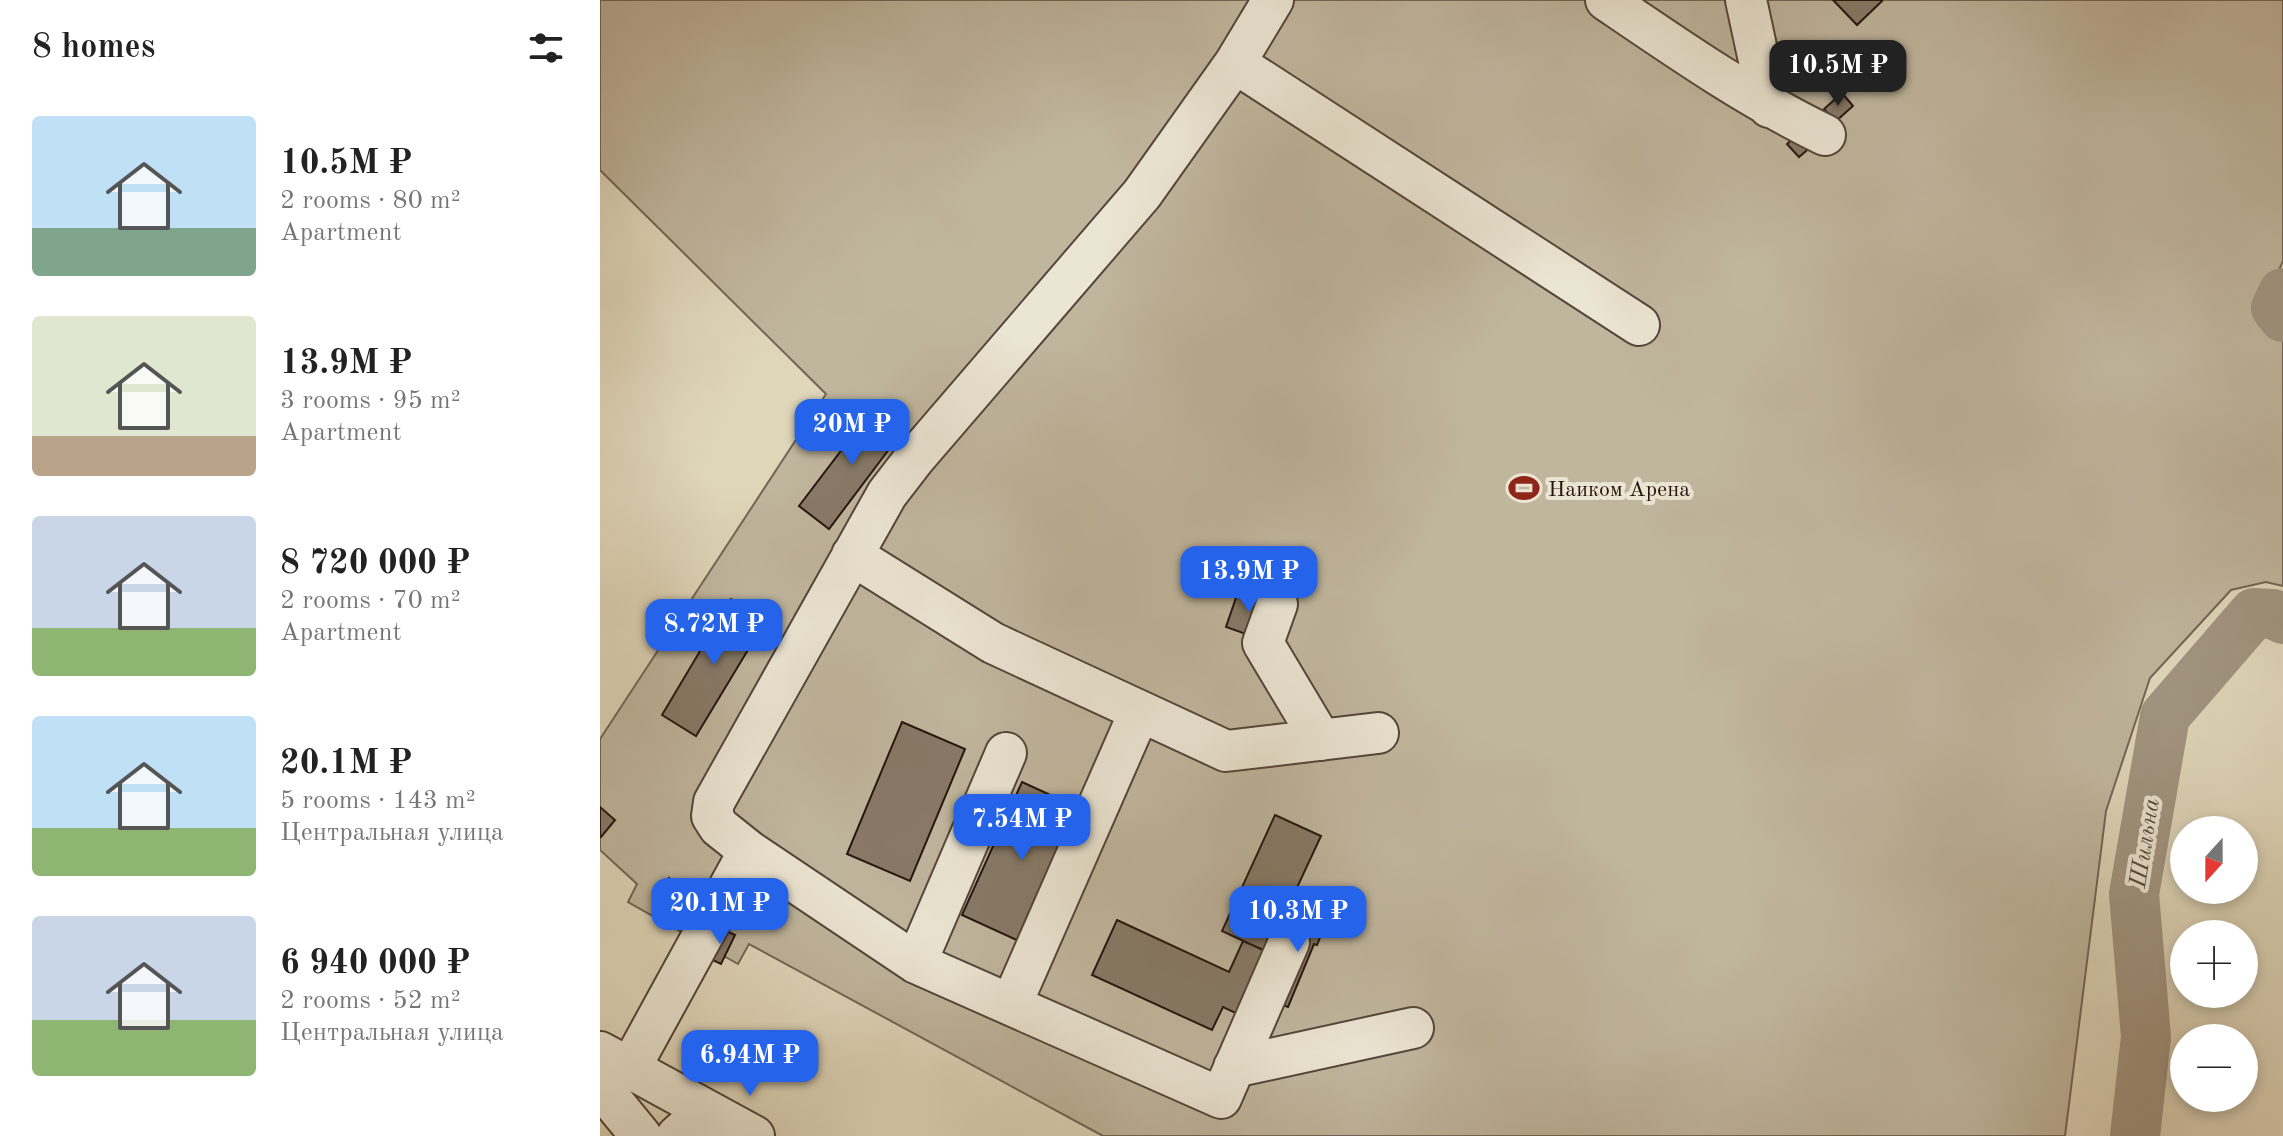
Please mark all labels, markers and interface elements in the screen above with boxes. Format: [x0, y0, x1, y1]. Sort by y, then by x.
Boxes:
icon: filters [524, 26, 568, 70]
text: 8 homes [32, 31, 155, 65]
pin: 10.5M ₽ [1764, 40, 1912, 108]
text: 10.5M ₽ [1787, 53, 1889, 79]
text: 10.5M ₽ [280, 147, 412, 181]
icon: home [96, 148, 192, 244]
text: 2 rooms · 80 m² [280, 188, 461, 214]
text: Apartment [280, 220, 402, 246]
text: 13.9M ₽ [280, 347, 412, 381]
icon: home [96, 348, 192, 444]
text: 3 rooms · 95 m² [280, 388, 461, 414]
pin: 20M ₽ [796, 399, 908, 467]
text: 20M ₽ [813, 412, 891, 438]
text: Apartment [280, 420, 402, 446]
sports icon: Наиком Арена [1507, 471, 1541, 505]
place label: Наиком Арена [1548, 479, 1690, 501]
pin: 13.9M ₽ [1175, 546, 1323, 614]
text: 8 720 000 ₽ [280, 547, 470, 581]
icon: home [96, 548, 192, 644]
text: 13.9M ₽ [1198, 559, 1300, 585]
text: 2 rooms · 70 m² [280, 588, 461, 614]
pin: 8.72M ₽ [640, 599, 788, 667]
text: 8.72M ₽ [663, 612, 765, 638]
text: Apartment [280, 620, 402, 646]
text: 20.1M ₽ [280, 747, 412, 781]
icon: home [96, 748, 192, 844]
text: 5 rooms · 143 m² [280, 788, 476, 814]
pin: 7.54M ₽ [948, 794, 1096, 862]
water label: Шильна [2127, 797, 2165, 891]
text: 7.54M ₽ [971, 807, 1073, 833]
north arrow [2170, 816, 2258, 904]
map controls [2170, 816, 2258, 1112]
text: Центральная улица [280, 820, 504, 846]
pin: 20.1M ₽ [646, 878, 794, 946]
pin: 10.3M ₽ [1224, 886, 1372, 954]
text: 20.1M ₽ [669, 891, 771, 917]
text: 10.3M ₽ [1247, 899, 1349, 925]
button: + [2170, 920, 2258, 1008]
text: 6 940 000 ₽ [280, 947, 470, 981]
icon: home [96, 948, 192, 1044]
text: 2 rooms · 52 m² [280, 988, 461, 1014]
text: Центральная улица [280, 1020, 504, 1046]
button: − [2170, 1024, 2258, 1112]
pin: 6.94M ₽ [676, 1030, 824, 1098]
text: 6.94M ₽ [699, 1043, 801, 1069]

